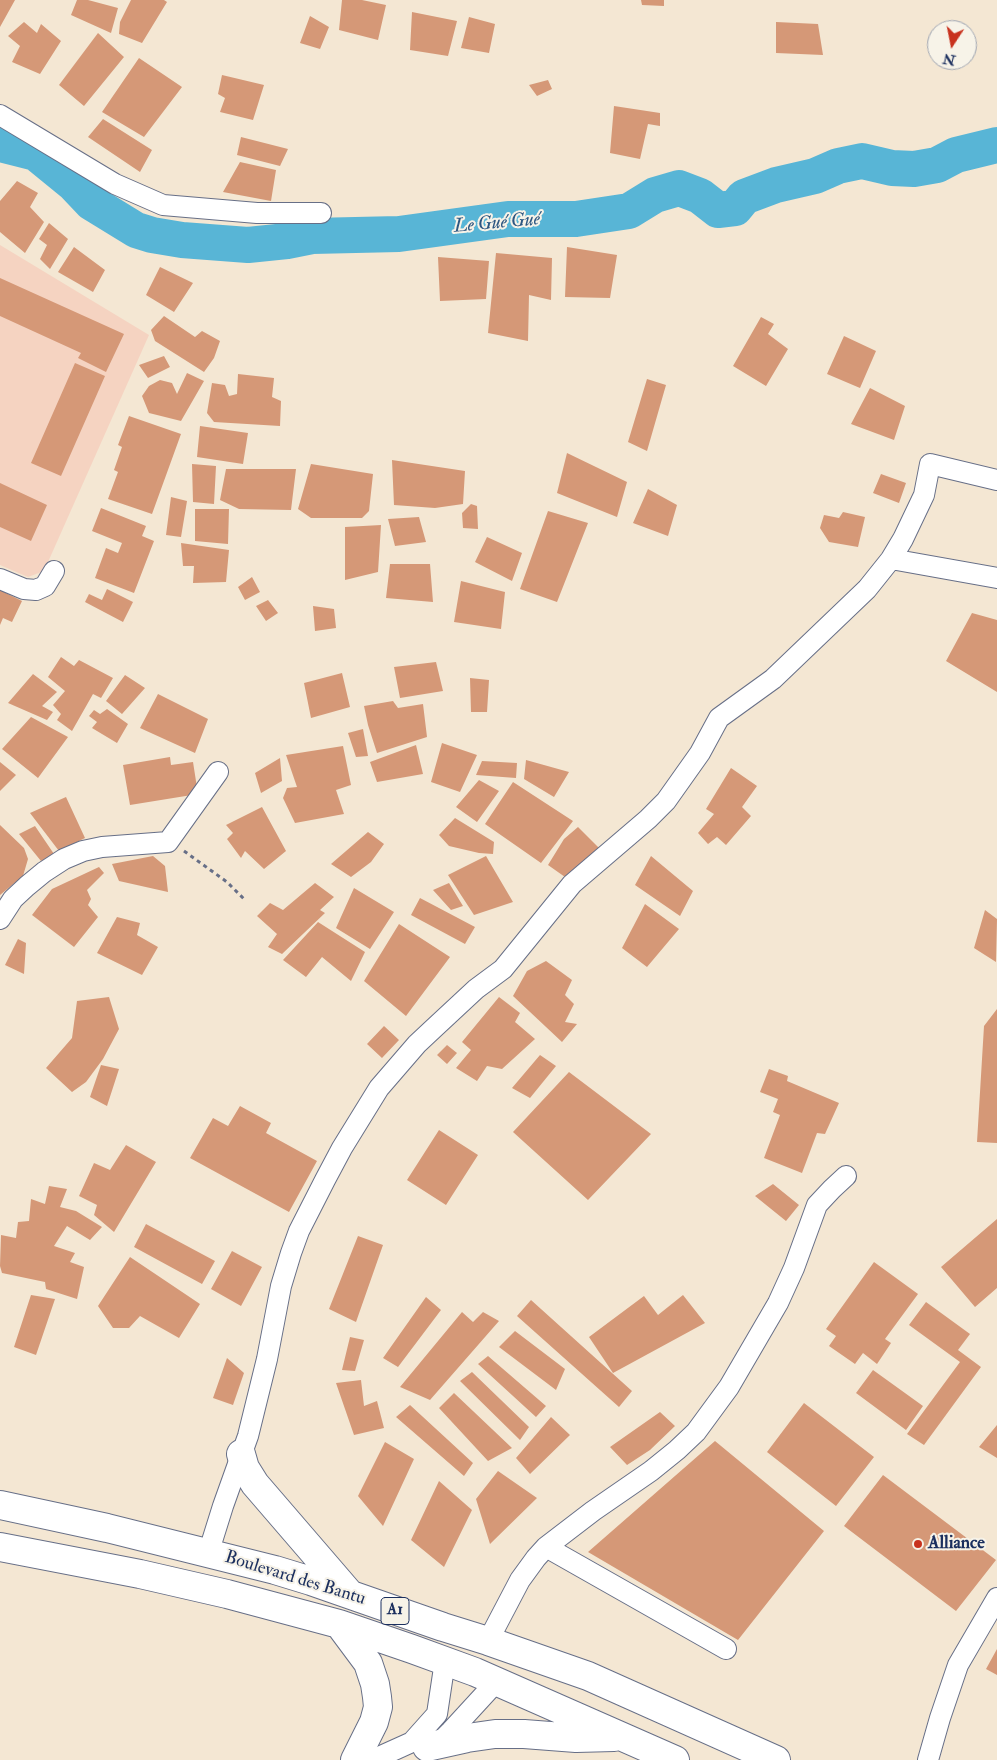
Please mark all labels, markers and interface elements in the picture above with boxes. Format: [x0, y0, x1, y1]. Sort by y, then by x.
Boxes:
north arrow [927, 20, 977, 70]
text: N [941, 50, 957, 69]
water label: Le Gué Gué [453, 209, 541, 239]
place label: Alliance [928, 1533, 985, 1555]
marker: Alliance [912, 1538, 924, 1550]
street label: Boulevard des Bantu [222, 1547, 368, 1611]
road number: A1 [381, 1598, 409, 1624]

